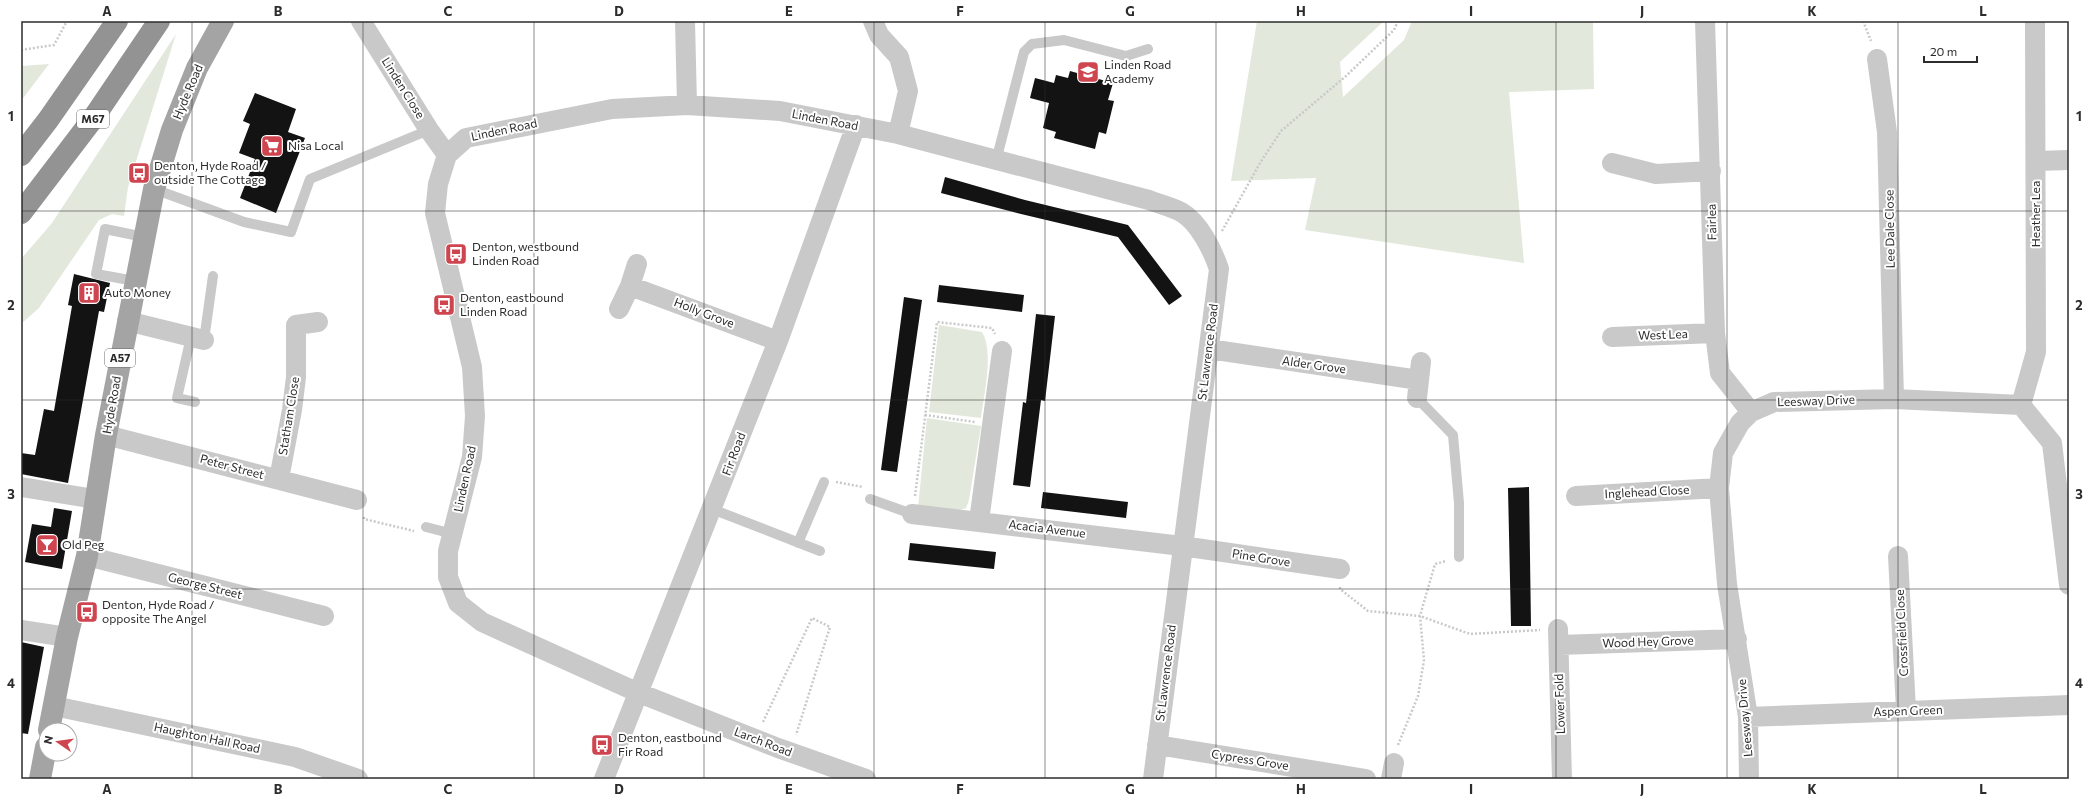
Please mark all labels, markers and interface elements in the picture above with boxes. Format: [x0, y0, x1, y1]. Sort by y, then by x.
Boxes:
text: A [102, 3, 112, 19]
text: B [274, 3, 283, 19]
text: C [444, 3, 453, 19]
text: D [614, 3, 624, 19]
text: E [785, 3, 793, 19]
text: F [956, 3, 964, 19]
text: G [1125, 3, 1135, 19]
text: H [1296, 3, 1306, 19]
text: I [1469, 3, 1473, 19]
text: J [1640, 3, 1644, 19]
text: K [1807, 3, 1817, 19]
text: L [1979, 3, 1987, 19]
scale bar [1924, 38, 1977, 64]
text: 20 m [1930, 44, 1957, 58]
street label: Linden Close [380, 54, 428, 121]
place label: Linden Road Academy [1104, 57, 1171, 85]
school or university icon: Linden Road Academy [1075, 59, 1101, 85]
street label: Hyde Road [169, 62, 205, 121]
street label: Linden Road [791, 106, 860, 132]
text: 1 [8, 108, 14, 124]
text: 1 [2076, 108, 2082, 124]
road number: M67 [77, 110, 109, 128]
street label: Linden Road [469, 115, 538, 143]
supermarket icon: Nisa Local [259, 133, 285, 159]
place label: Nisa Local [288, 138, 343, 152]
place label: Denton, Hyde Road / outside The Cottage [154, 158, 266, 186]
bus stop icon: Denton, Hyde Road / outside The Cottage [126, 160, 152, 186]
street label: Heather Lea [2028, 181, 2042, 247]
street label: Lee Dale Close [1881, 190, 1897, 269]
street label: Fairlea [1704, 204, 1718, 240]
place label: Denton, westbound Linden Road [472, 239, 579, 267]
bus stop icon: Denton, westbound Linden Road [443, 241, 469, 267]
building icon: Auto Money [76, 280, 102, 306]
place label: Auto Money [104, 285, 171, 299]
place label: Denton, eastbound Linden Road [460, 290, 564, 318]
bus stop icon: Denton, eastbound Linden Road [431, 292, 457, 318]
street label: Holly Grove [672, 294, 736, 330]
text: 2 [7, 297, 15, 313]
text: 2 [2075, 297, 2083, 313]
street label: St Lawrence Road [1194, 303, 1220, 401]
street label: West Lea [1638, 326, 1688, 342]
road number: A57 [105, 349, 135, 367]
street label: Alder Grove [1281, 353, 1347, 375]
street label: Hyde Road [99, 375, 123, 435]
street label: Statham Close [275, 376, 301, 456]
street label: Leesway Drive [1777, 392, 1855, 408]
street label: Fir Road [718, 430, 748, 477]
street label: Linden Road [450, 444, 478, 513]
street label: Peter Street [199, 451, 266, 481]
street label: Inglehead Close [1604, 482, 1690, 500]
text: 3 [7, 486, 15, 502]
text: 3 [2075, 486, 2083, 502]
street label: Acacia Avenue [1008, 516, 1087, 540]
bar icon: Old Peg [34, 532, 60, 558]
place label: Old Peg [62, 537, 105, 551]
street label: Pine Grove [1231, 546, 1291, 569]
street label: George Street [167, 569, 244, 601]
street label: Crossfield Close [1892, 589, 1910, 677]
place label: Denton, Hyde Road / opposite The Angel [102, 597, 214, 625]
bus stop icon: Denton, Hyde Road / opposite The Angel [74, 599, 100, 625]
street label: St Lawrence Road [1152, 624, 1178, 722]
street label: Wood Hey Grove [1602, 632, 1694, 650]
street label: Lower Fold [1551, 674, 1567, 734]
text: 4 [7, 675, 15, 691]
text: 4 [2075, 675, 2083, 691]
street label: Leesway Drive [1734, 679, 1754, 758]
street label: Aspen Green [1873, 702, 1943, 718]
street label: Haughton Hall Road [153, 719, 262, 755]
north arrow [38, 722, 78, 762]
street label: Larch Road [732, 724, 794, 759]
place label: Denton, eastbound Fir Road [618, 730, 722, 758]
bus stop icon: Denton, eastbound Fir Road [589, 732, 615, 758]
text: N [41, 734, 55, 745]
street label: Cypress Grove [1211, 746, 1290, 772]
text: A [102, 781, 112, 797]
text: B [274, 781, 283, 797]
text: C [444, 781, 453, 797]
text: D [614, 781, 624, 797]
text: E [785, 781, 793, 797]
text: F [956, 781, 964, 797]
text: G [1125, 781, 1135, 797]
text: H [1296, 781, 1306, 797]
text: I [1469, 781, 1473, 797]
text: J [1640, 781, 1644, 797]
text: K [1807, 781, 1817, 797]
text: L [1979, 781, 1987, 797]

